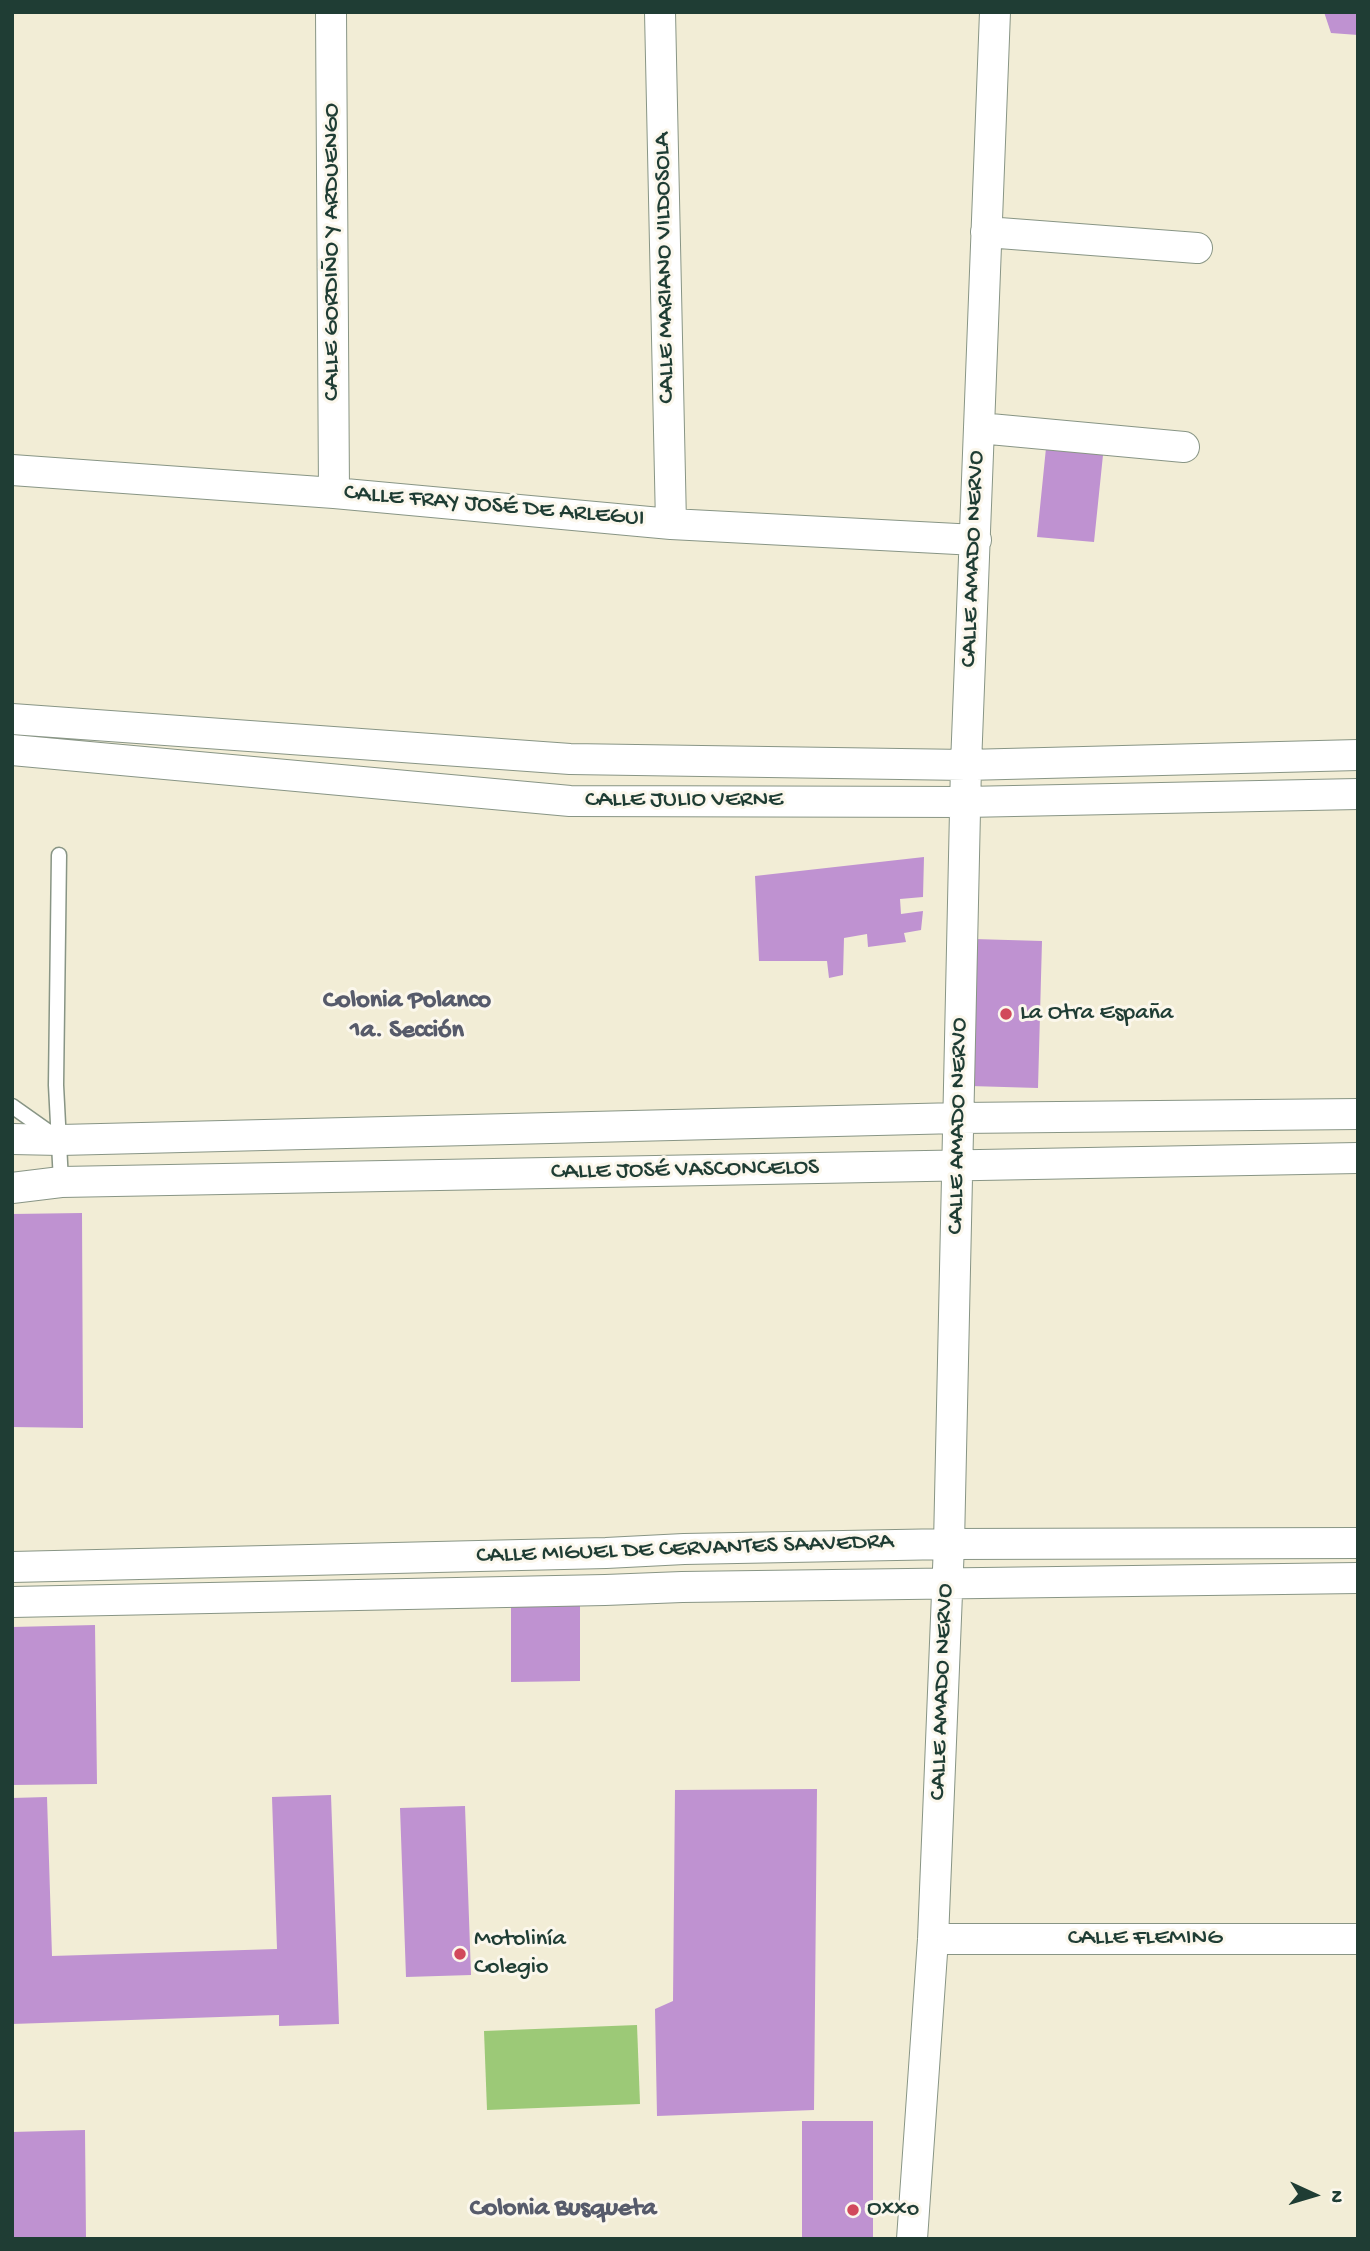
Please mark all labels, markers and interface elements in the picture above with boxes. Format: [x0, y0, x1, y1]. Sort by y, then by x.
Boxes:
street label: CALLE GORDIÑO Y ARDUENGO [319, 103, 347, 401]
street label: CALLE MARIANO VILDOSOLA [649, 132, 683, 404]
street label: CALLE AMADO NERVO [956, 450, 992, 668]
street label: CALLE FRAY JOSÉ DE ARLEGUI [342, 480, 646, 534]
street label: CALLE JULIO VERNE [585, 787, 783, 815]
district label: Colonia Polanco 1a. Sección [323, 986, 491, 1048]
place label: La Otra España [1020, 1000, 1173, 1028]
marker: La Otra España [998, 1006, 1014, 1022]
street label: CALLE AMADO NERVO [943, 1017, 975, 1235]
street label: CALLE JOSÉ VASCONCELOS [551, 1154, 819, 1188]
street label: CALLE MIGUEL DE CERVANTES SAAVEDRA [476, 1528, 894, 1572]
street label: CALLE AMADO NERVO [925, 1583, 961, 1801]
street label: CALLE FLEMING [1068, 1925, 1222, 1953]
place label: Motolinía Colegio [474, 1926, 566, 1982]
marker: Motolinía Colegio [452, 1946, 468, 1962]
north arrow [1279, 2160, 1349, 2230]
text: N [1324, 2190, 1347, 2203]
district label: Colonia Busqueta [470, 2194, 656, 2226]
place label: Oxxo [867, 2196, 919, 2224]
marker: Oxxo [845, 2202, 861, 2218]

